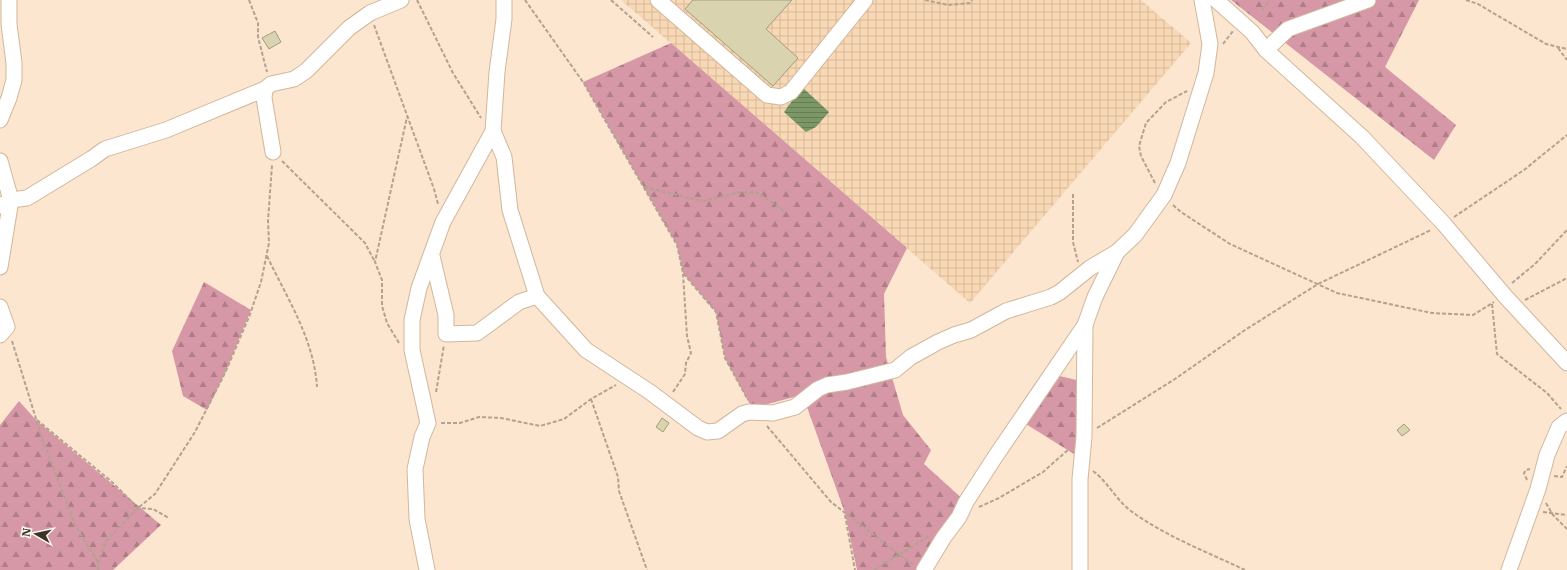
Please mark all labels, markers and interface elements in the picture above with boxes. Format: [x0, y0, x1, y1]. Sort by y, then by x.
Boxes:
north arrow [16, 514, 56, 554]
text: N [19, 527, 34, 538]

